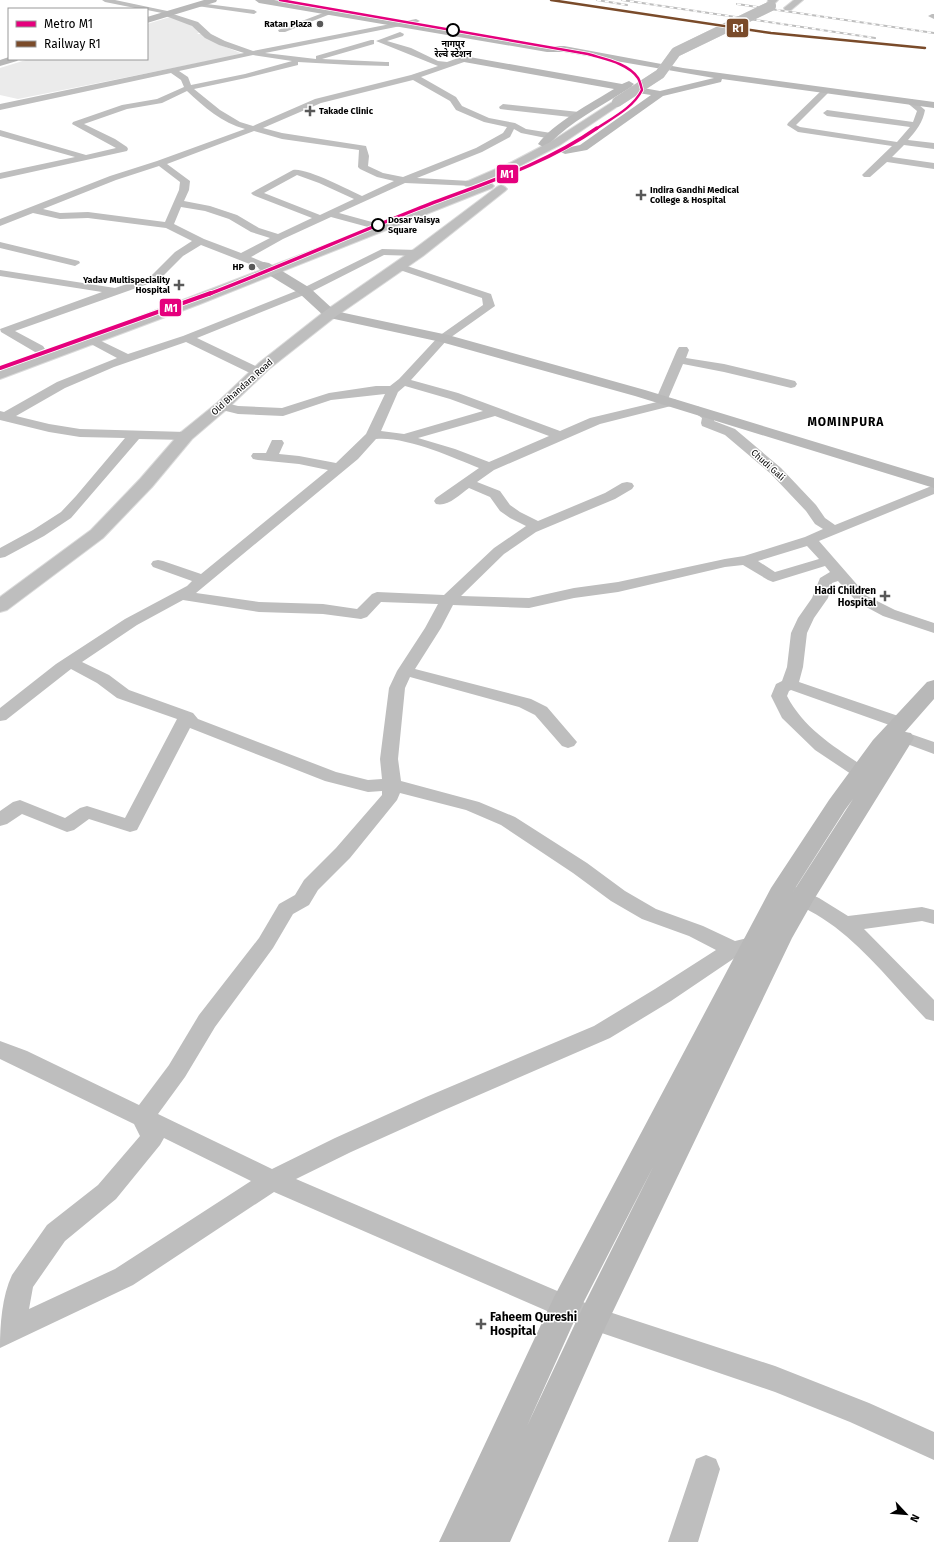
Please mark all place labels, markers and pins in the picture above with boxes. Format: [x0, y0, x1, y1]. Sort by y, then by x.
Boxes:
place label: Ratan Plaza [264, 19, 312, 29]
marker: Ratan Plaza [315, 19, 325, 29]
marker: नागपुर रेल्वे स्टेशन [446, 23, 460, 37]
place label: नागपुर रेल्वे स्टेशन [434, 39, 472, 59]
marker: Takade Clinic [304, 105, 316, 117]
place label: Takade Clinic [319, 106, 374, 116]
place label: Indira Gandhi Medical College & Hospital [650, 185, 739, 205]
marker: Indira Gandhi Medical College & Hospital [635, 189, 647, 201]
place label: Dosar Vaisya Square [388, 215, 440, 235]
marker: Dosar Vaisya Square [371, 218, 385, 232]
place label: HP [233, 262, 245, 272]
marker: HP [247, 262, 257, 272]
place label: Yadav Multispeciality Hospital [82, 275, 170, 295]
marker: Yadav Multispeciality Hospital [173, 279, 185, 291]
place label: Hadi Children Hospital [815, 585, 876, 609]
marker: Hadi Children Hospital [879, 590, 891, 602]
place label: Faheem Qureshi Hospital [490, 1310, 577, 1338]
marker: Faheem Qureshi Hospital [475, 1318, 487, 1330]

